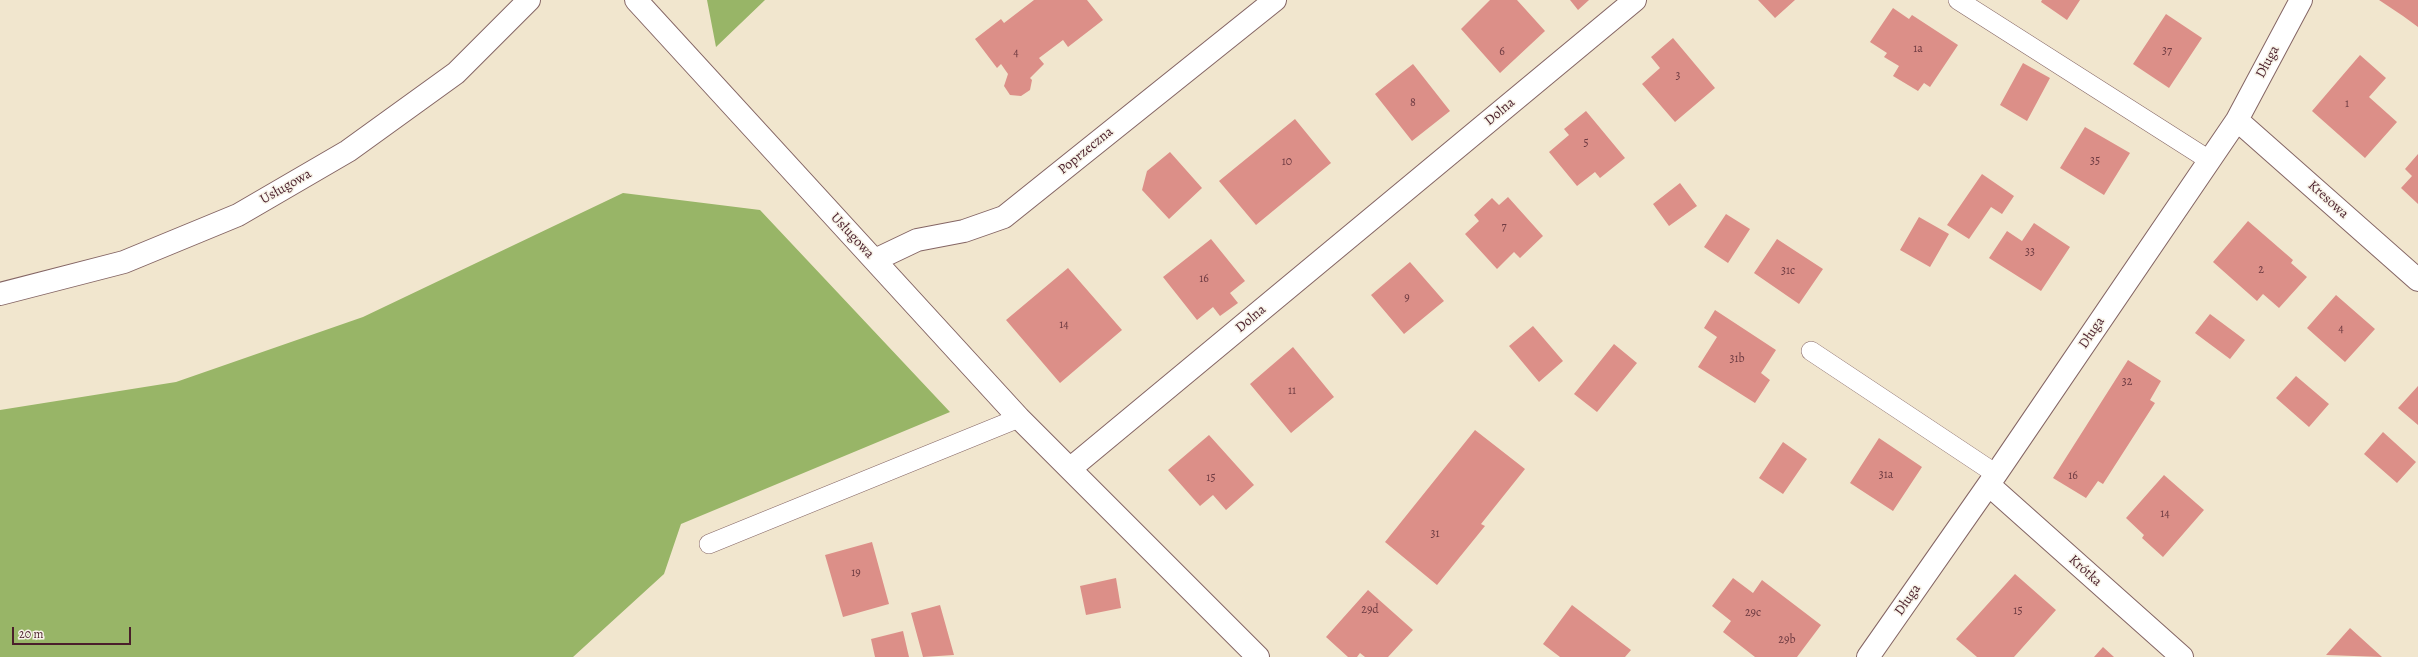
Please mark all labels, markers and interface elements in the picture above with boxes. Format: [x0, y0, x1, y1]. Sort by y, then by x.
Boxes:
house number: 1a [1913, 42, 1923, 56]
street label: Długa [2252, 43, 2284, 81]
house number: 37 [2162, 44, 2172, 58]
house number: 6 [1499, 45, 1505, 59]
house number: 4 [1013, 46, 1019, 60]
house number: 3 [1676, 69, 1680, 83]
street label: Dolna [1481, 95, 1519, 129]
house number: 8 [1410, 96, 1416, 110]
house number: 1 [2345, 97, 2349, 111]
street label: Poprzeczna [1055, 124, 1117, 178]
house number: 5 [1583, 136, 1589, 150]
house number: 35 [2090, 154, 2100, 168]
house number: 10 [1282, 155, 1292, 169]
street label: Usługowa [257, 166, 315, 208]
street label: Kresowa [2304, 177, 2352, 223]
street label: Usługowa [827, 210, 877, 262]
house number: 7 [1501, 220, 1507, 234]
house number: 33 [2025, 245, 2035, 259]
house number: 2 [2258, 263, 2264, 277]
house number: 31c [1781, 264, 1795, 278]
house number: 16 [1199, 272, 1209, 286]
house number: 9 [1404, 291, 1410, 305]
street label: Dolna [1232, 302, 1270, 336]
street label: Długa [2075, 314, 2109, 352]
house number: 14 [1059, 318, 1069, 332]
house number: 4 [2338, 322, 2344, 336]
house number: 31b [1729, 352, 1745, 366]
house number: 32 [2122, 375, 2132, 389]
house number: 11 [1288, 384, 1296, 398]
house number: 31a [1879, 468, 1893, 482]
house number: 16 [2068, 469, 2078, 483]
house number: 15 [1206, 471, 1216, 485]
house number: 14 [2160, 507, 2170, 521]
house number: 31 [1430, 527, 1440, 541]
street label: Krótka [2065, 552, 2105, 590]
house number: 19 [851, 566, 861, 580]
street label: Długa [1891, 581, 1925, 619]
house number: 29d [1361, 603, 1379, 617]
house number: 15 [2013, 604, 2023, 618]
house number: 29c [1745, 606, 1761, 620]
scale bar [14, 619, 133, 645]
text: 20 m [19, 626, 43, 642]
house number: 29b [1778, 633, 1796, 647]

